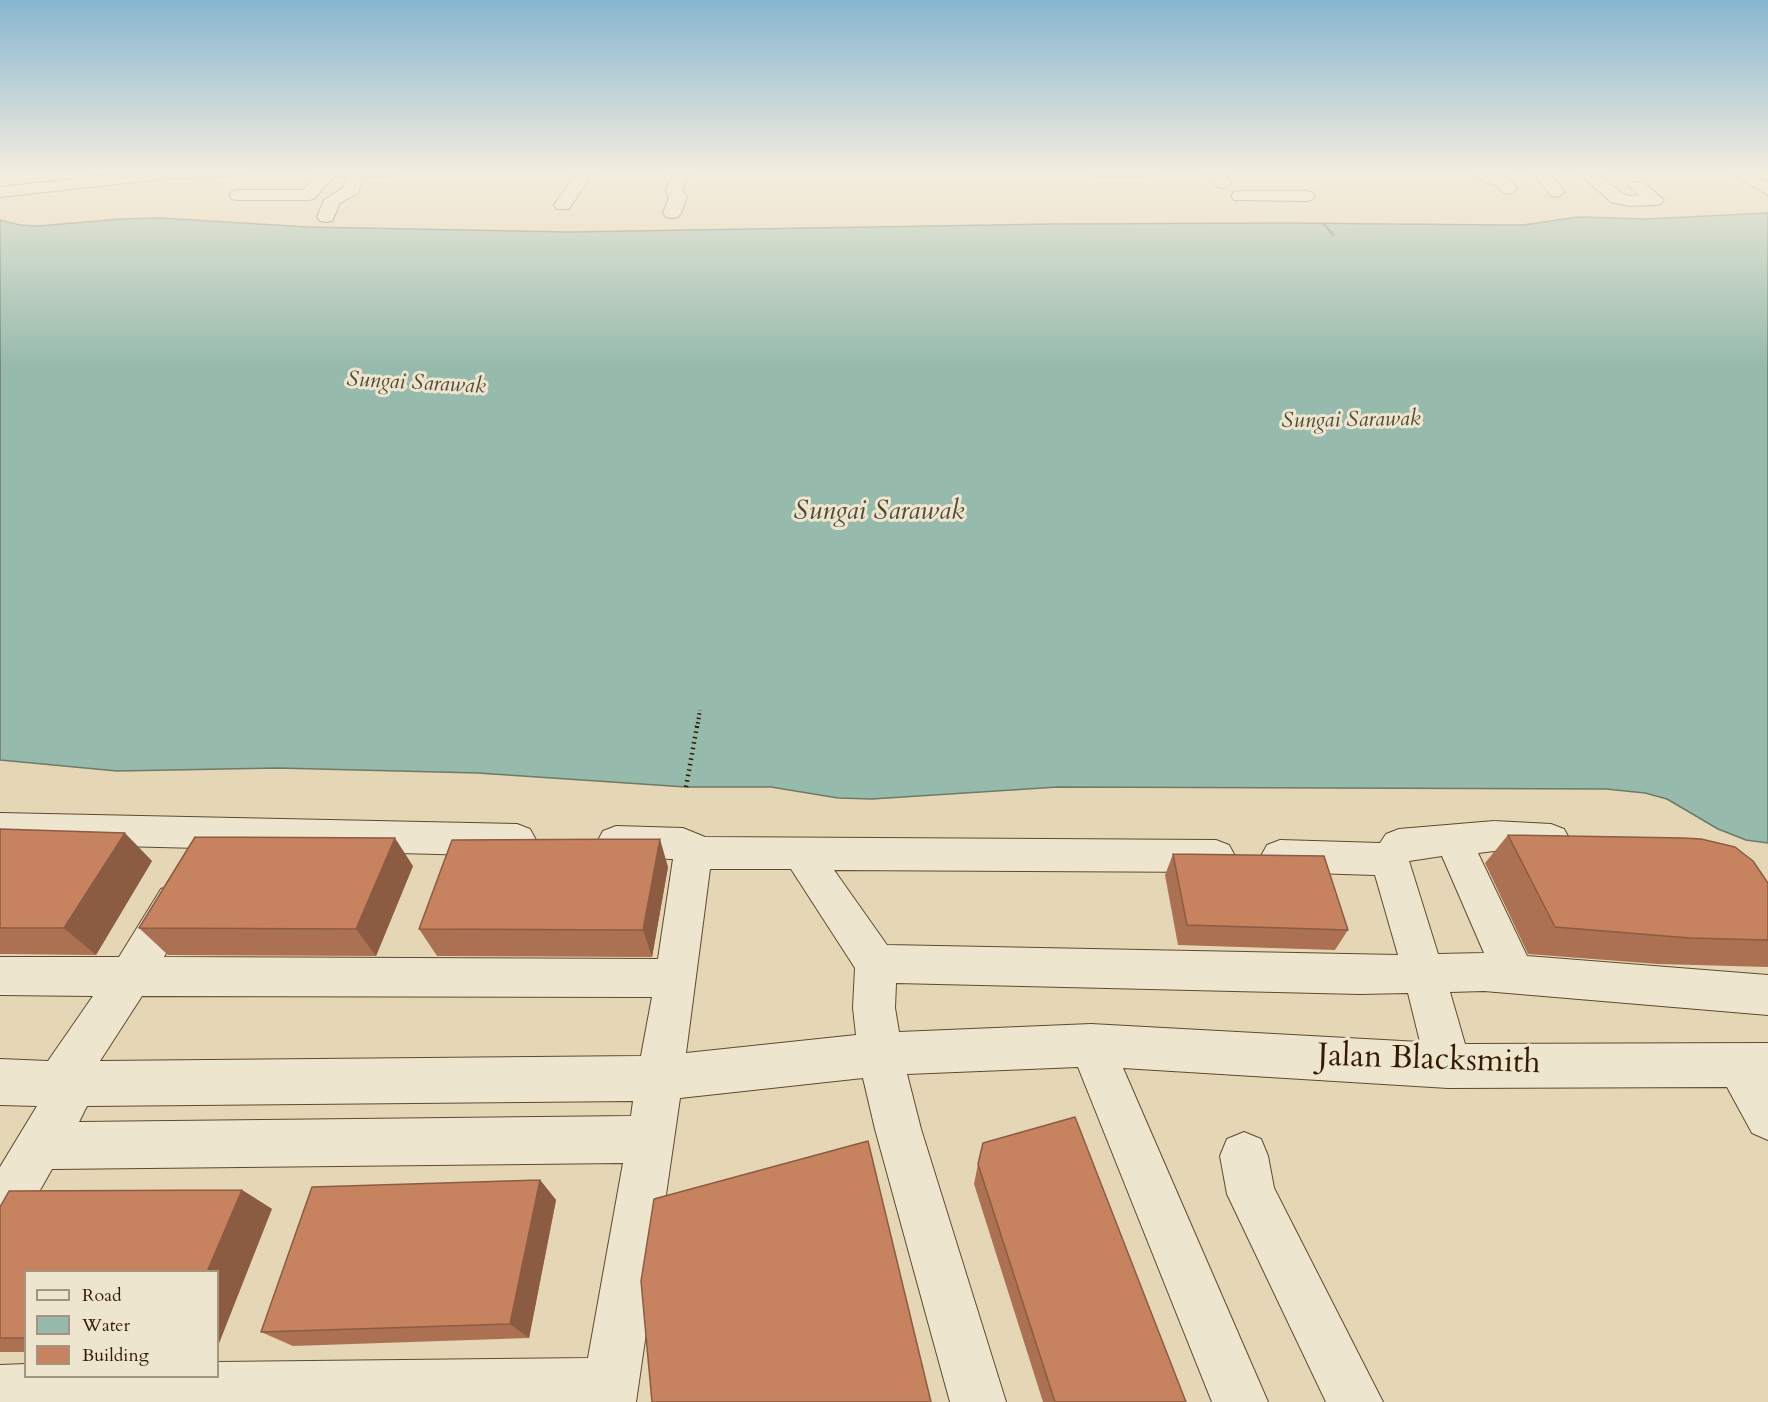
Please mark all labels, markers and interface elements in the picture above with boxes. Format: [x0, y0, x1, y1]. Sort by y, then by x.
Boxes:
water label: Sungai Sarawak [346, 367, 486, 401]
water label: Sungai Sarawak [1281, 407, 1421, 435]
water label: Sungai Sarawak [794, 497, 964, 529]
street label: Jalan Blacksmith [1317, 1038, 1541, 1084]
legend [24, 1270, 219, 1378]
text: Road [82, 1283, 122, 1308]
text: Water [82, 1313, 130, 1338]
text: Building [82, 1343, 149, 1368]

